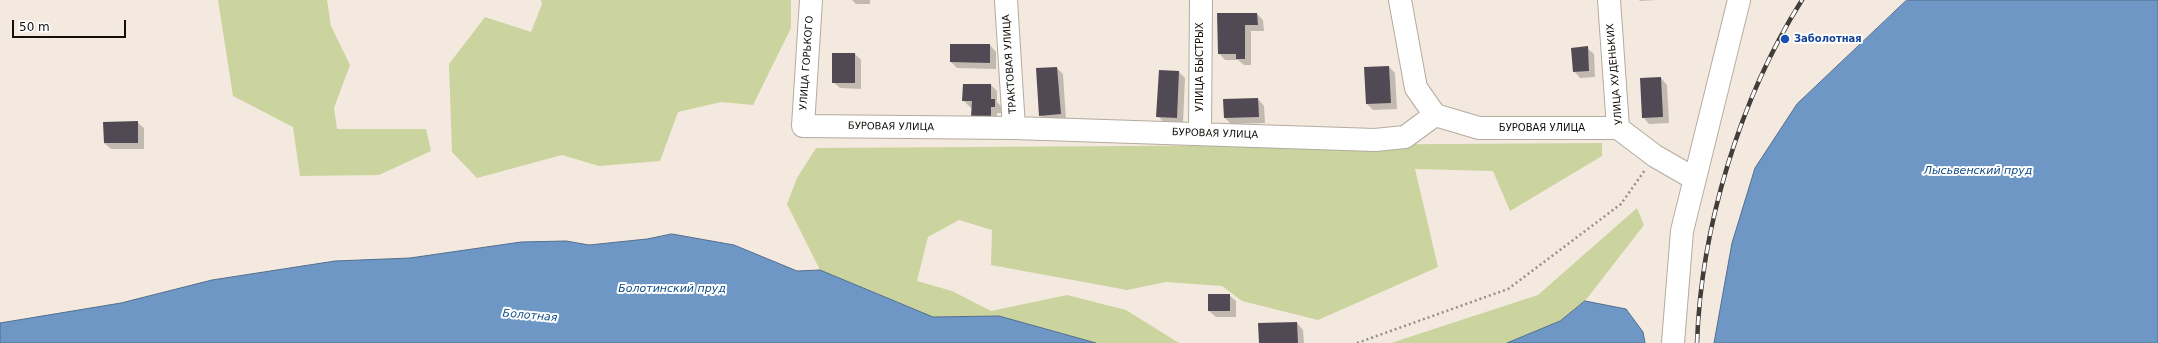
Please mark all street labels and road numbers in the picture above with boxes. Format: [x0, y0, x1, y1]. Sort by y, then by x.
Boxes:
street label: ТРАКТОВАЯ УЛИЦА [1001, 14, 1019, 114]
street label: УЛИЦА ГОРЬКОГО [798, 15, 816, 111]
street label: УЛИЦА БЫСТРЫХ [1194, 22, 1206, 112]
street label: УЛИЦА ХУДЕНЬКИХ [1605, 23, 1625, 125]
street label: БУРОВАЯ УЛИЦА [848, 120, 934, 134]
street label: БУРОВАЯ УЛИЦА [1499, 122, 1585, 134]
street label: БУРОВАЯ УЛИЦА [1172, 126, 1258, 142]

